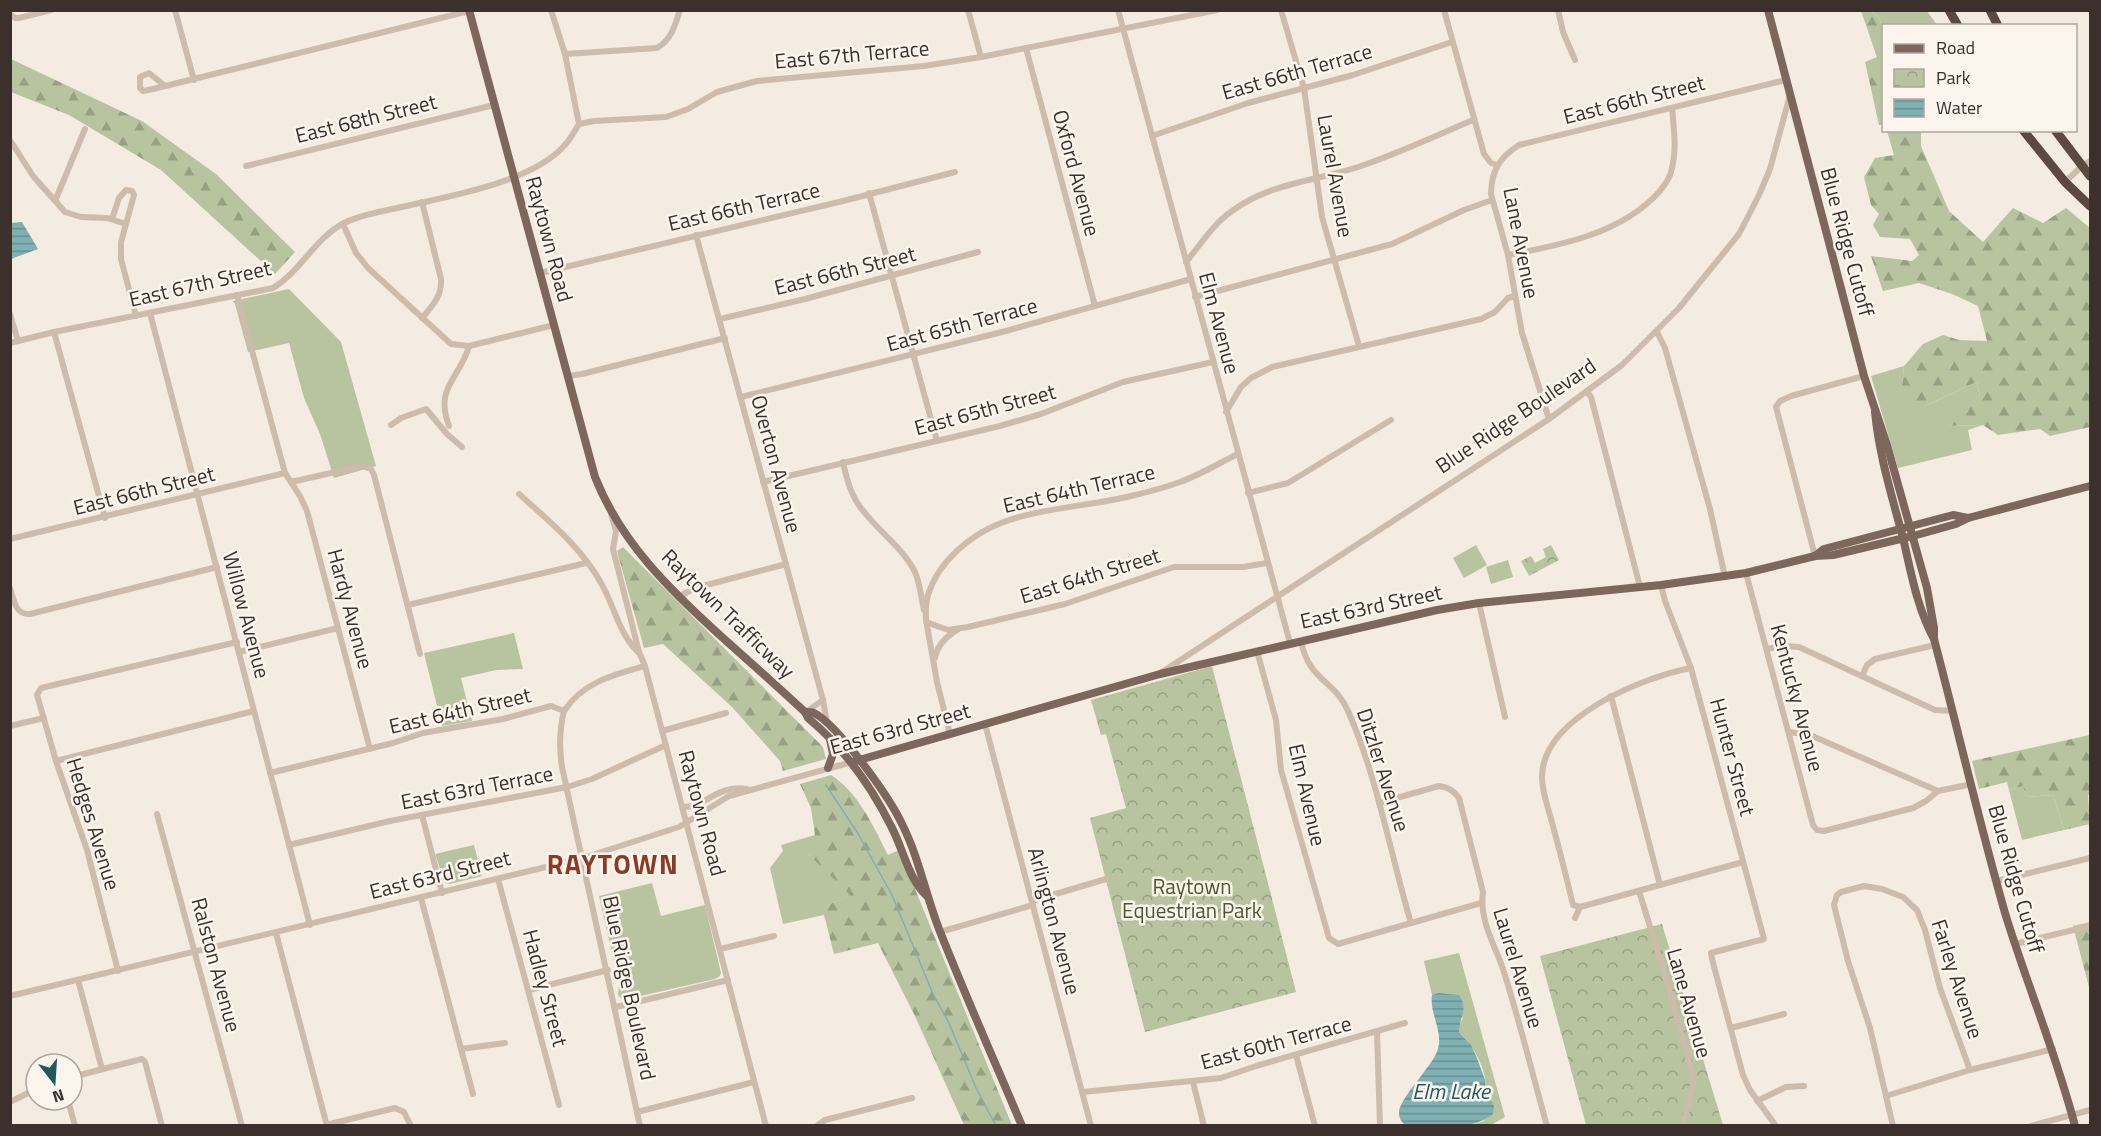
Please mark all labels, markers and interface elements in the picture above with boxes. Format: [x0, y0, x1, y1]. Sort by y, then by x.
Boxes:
legend [1882, 24, 2077, 132]
street label: East 67th Terrace [773, 31, 931, 77]
street label: East 66th Terrace [1218, 34, 1376, 108]
text: Road [1936, 34, 1975, 61]
text: Park [1936, 64, 1971, 91]
street label: East 66th Street [1560, 66, 1708, 132]
street label: East 68th Street [292, 85, 440, 151]
text: Water [1936, 94, 1982, 121]
street label: Oxford Avenue [1045, 106, 1109, 239]
street label: Laurel Avenue [1309, 112, 1363, 240]
street label: Blue Ridge Cutoff [1813, 163, 1883, 320]
street label: Raytown Road [518, 172, 582, 305]
street label: East 66th Terrace [665, 173, 823, 239]
street label: Lane Avenue [1496, 184, 1548, 301]
street label: East 66th Street [771, 237, 919, 303]
street label: East 67th Street [126, 251, 275, 315]
street label: Elm Avenue [1191, 268, 1249, 377]
street label: East 65th Terrace [883, 289, 1041, 360]
street label: Blue Ridge Boulevard [1429, 349, 1602, 481]
street label: East 65th Street [911, 375, 1059, 443]
street label: Overton Avenue [743, 391, 811, 536]
street label: East 64th Terrace [1000, 455, 1158, 521]
street label: East 66th Street [70, 457, 218, 523]
street label: East 64th Street [1016, 538, 1164, 612]
street label: Raytown Trafficway [655, 541, 803, 686]
street label: Hardy Avenue [320, 545, 382, 672]
street label: Willow Avenue [215, 548, 279, 682]
street label: East 63rd Street [1297, 575, 1445, 637]
street label: Kentucky Avenue [1763, 620, 1833, 775]
street label: East 64th Street [386, 678, 535, 742]
street label: East 63rd Street [826, 694, 974, 762]
street label: Hunter Street [1702, 694, 1764, 820]
street label: Ditzler Avenue [1349, 704, 1419, 836]
street label: Elm Avenue [1281, 740, 1335, 849]
street label: Raytown Road [671, 746, 735, 879]
street label: Hedges Avenue [59, 753, 129, 894]
street label: East 63rd Terrace [398, 757, 556, 817]
street label: Blue Ridge Cutoff [1980, 801, 2054, 957]
street label: East 63rd Street [366, 841, 514, 907]
district label: RAYTOWN [547, 843, 679, 884]
street label: Arlington Avenue [1020, 843, 1090, 998]
park label: Raytown Equestrian Park [1122, 870, 1262, 926]
street label: Blue Ridge Boulevard [595, 893, 665, 1083]
street label: Ralston Avenue [184, 894, 250, 1036]
street label: Laurel Avenue [1485, 903, 1552, 1032]
street label: Farley Avenue [1924, 915, 1992, 1043]
street label: Hadley Street [515, 926, 577, 1050]
street label: Lane Avenue [1659, 944, 1721, 1061]
street label: East 60th Terrace [1197, 1007, 1355, 1078]
north arrow [24, 1052, 84, 1112]
water label: Elm Lake [1412, 1074, 1492, 1108]
text: N [50, 1083, 67, 1109]

